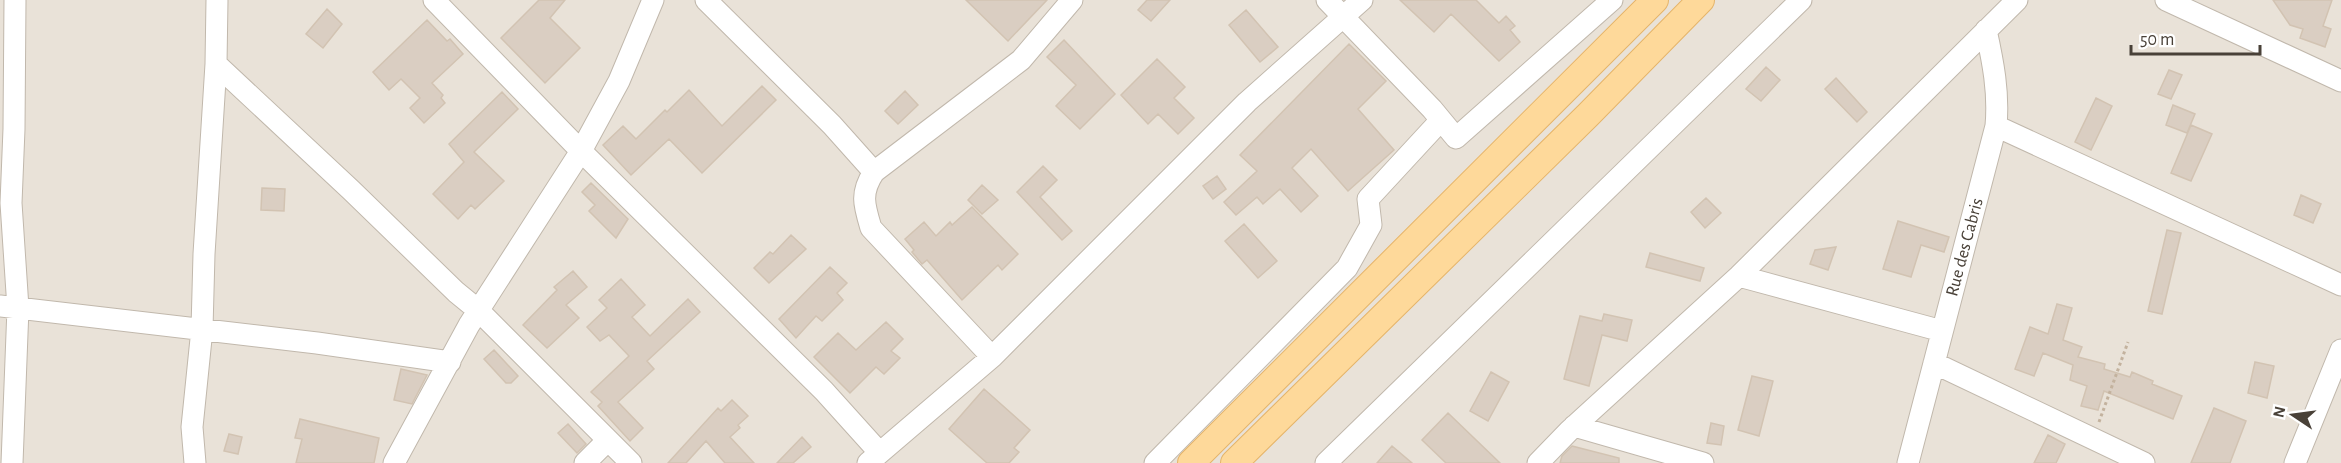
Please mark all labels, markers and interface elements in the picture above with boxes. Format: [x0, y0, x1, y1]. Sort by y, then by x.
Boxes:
scale bar [2131, 18, 2260, 56]
text: 50 m [2140, 31, 2174, 49]
street label: Rue des Cabris [1943, 196, 1987, 298]
north arrow [2263, 385, 2323, 445]
text: N [2270, 405, 2288, 419]

